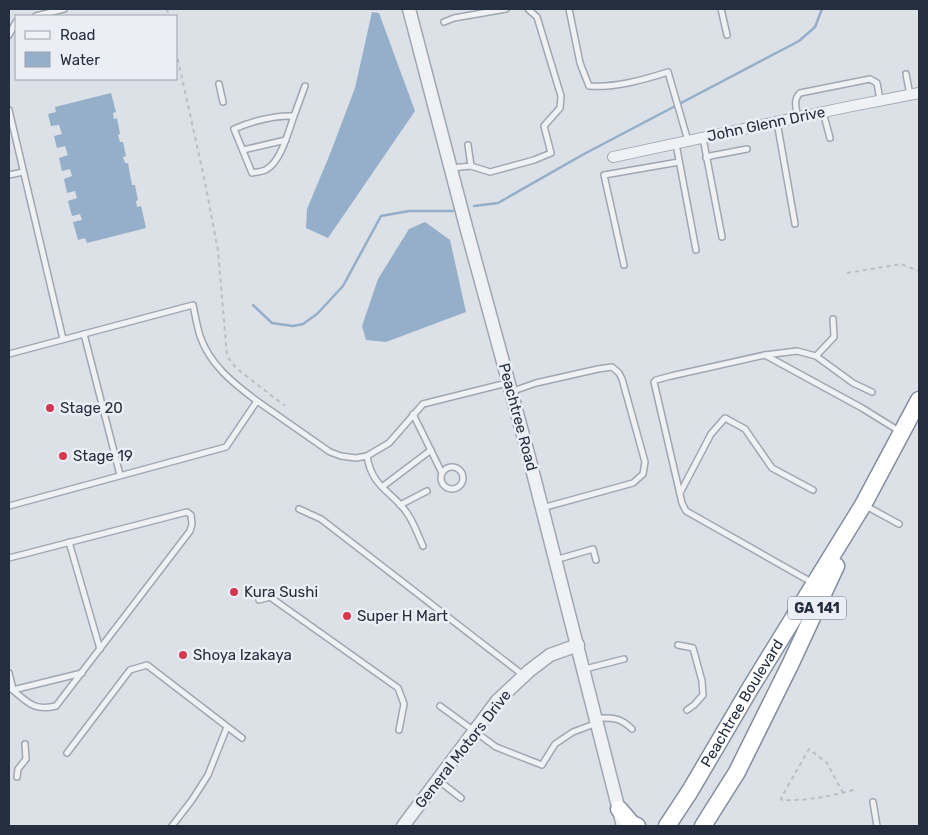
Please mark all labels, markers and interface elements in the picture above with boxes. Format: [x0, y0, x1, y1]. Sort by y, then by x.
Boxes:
legend [15, 15, 178, 80]
text: Road [60, 26, 96, 44]
text: Water [60, 51, 100, 69]
street label: John Glenn Drive [705, 103, 827, 145]
street label: Peachtree Road [495, 361, 541, 473]
place label: Stage 20 [60, 399, 123, 417]
marker: Stage 20 [44, 402, 56, 414]
place label: Stage 19 [73, 447, 133, 465]
marker: Stage 19 [57, 450, 69, 462]
place label: Kura Sushi [244, 583, 318, 601]
marker: Kura Sushi [228, 586, 240, 598]
road number: GA 141 [788, 596, 846, 620]
place label: Super H Mart [357, 607, 448, 625]
marker: Super H Mart [341, 610, 353, 622]
street label: Peachtree Boulevard [697, 636, 787, 770]
place label: Shoya Izakaya [193, 646, 292, 664]
marker: Shoya Izakaya [177, 649, 189, 661]
street label: General Motors Drive [411, 686, 515, 812]

